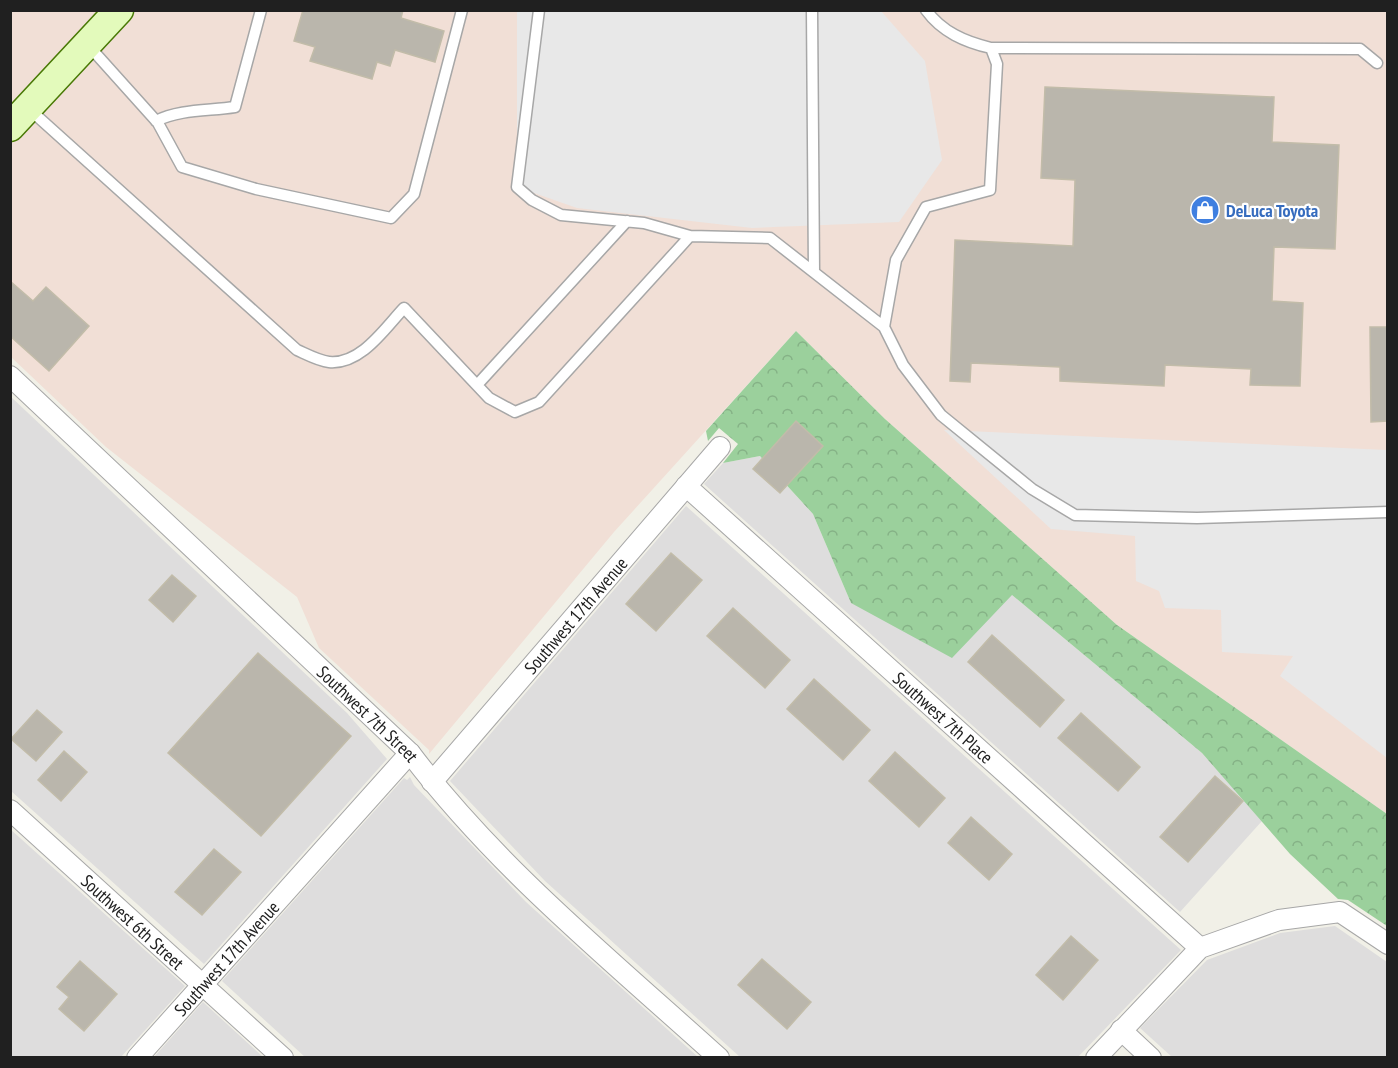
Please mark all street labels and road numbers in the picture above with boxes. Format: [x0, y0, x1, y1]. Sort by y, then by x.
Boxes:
street label: Southwest 17th Avenue [519, 552, 632, 678]
street label: Southwest 7th Street [313, 660, 424, 766]
street label: Southwest 7th Place [889, 666, 998, 768]
street label: Southwest 6th Street [77, 869, 189, 974]
street label: Southwest 17th Avenue [169, 896, 284, 1021]

